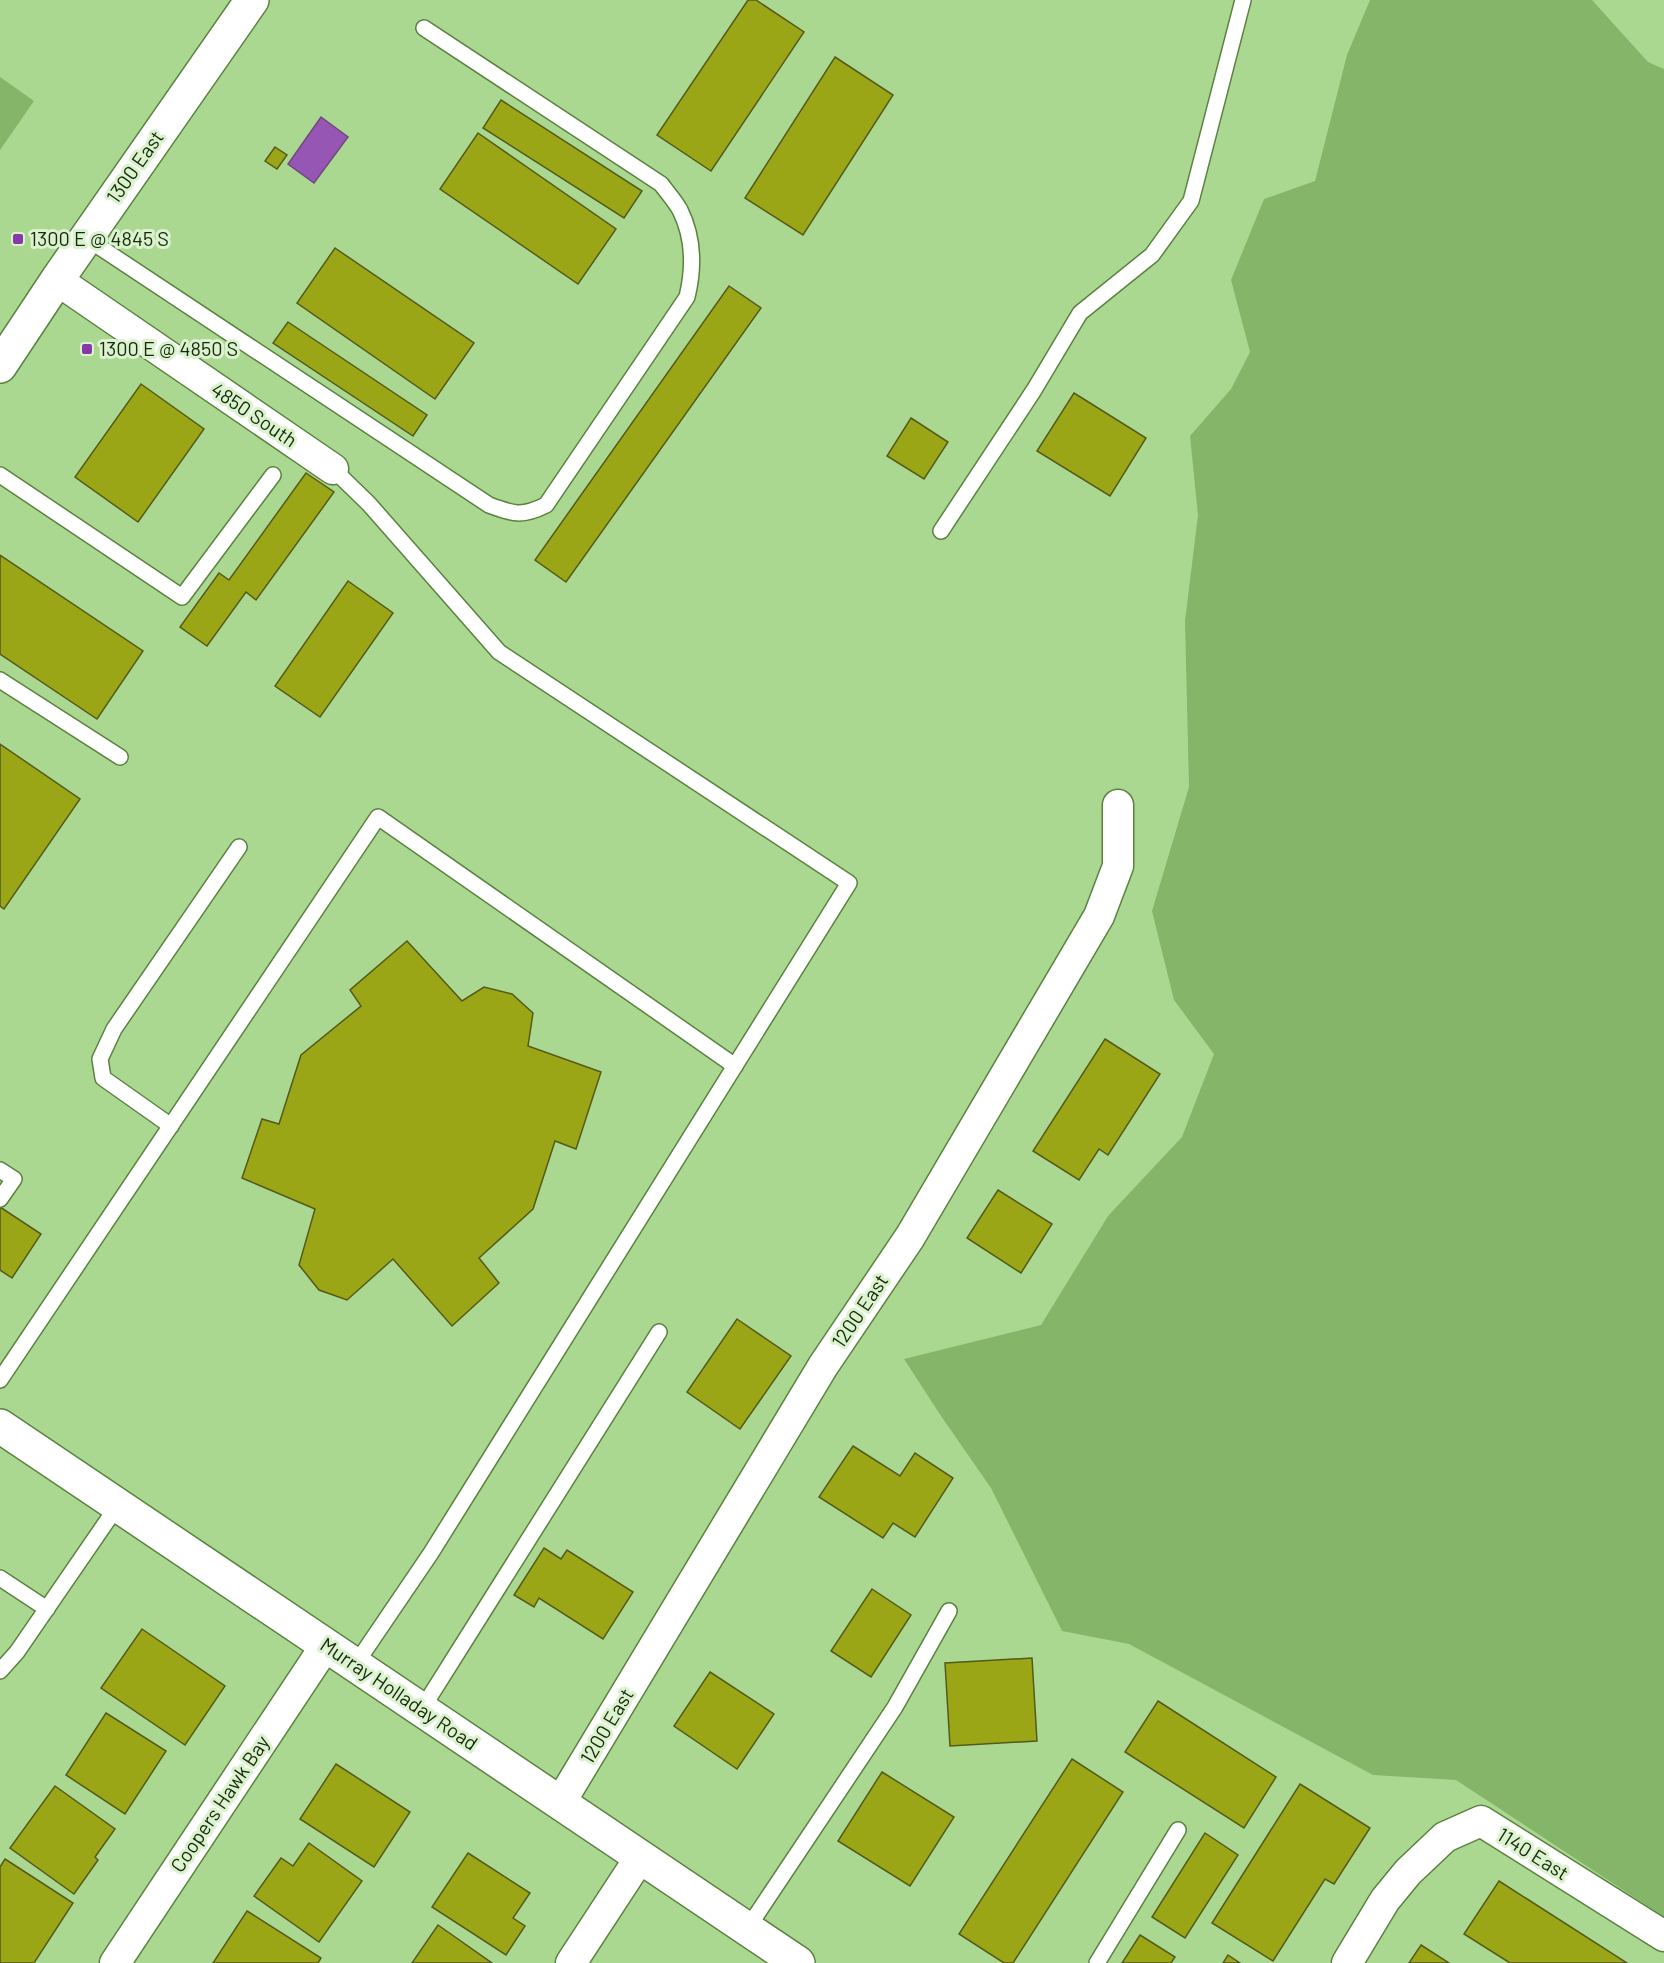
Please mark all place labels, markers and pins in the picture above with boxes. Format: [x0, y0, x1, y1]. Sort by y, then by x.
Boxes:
place label: 1300 E @ 4845 S [30, 226, 169, 250]
marker: 1300 E @ 4845 S [11, 232, 25, 246]
place label: 1300 E @ 4850 S [99, 336, 238, 360]
marker: 1300 E @ 4850 S [80, 342, 94, 356]

